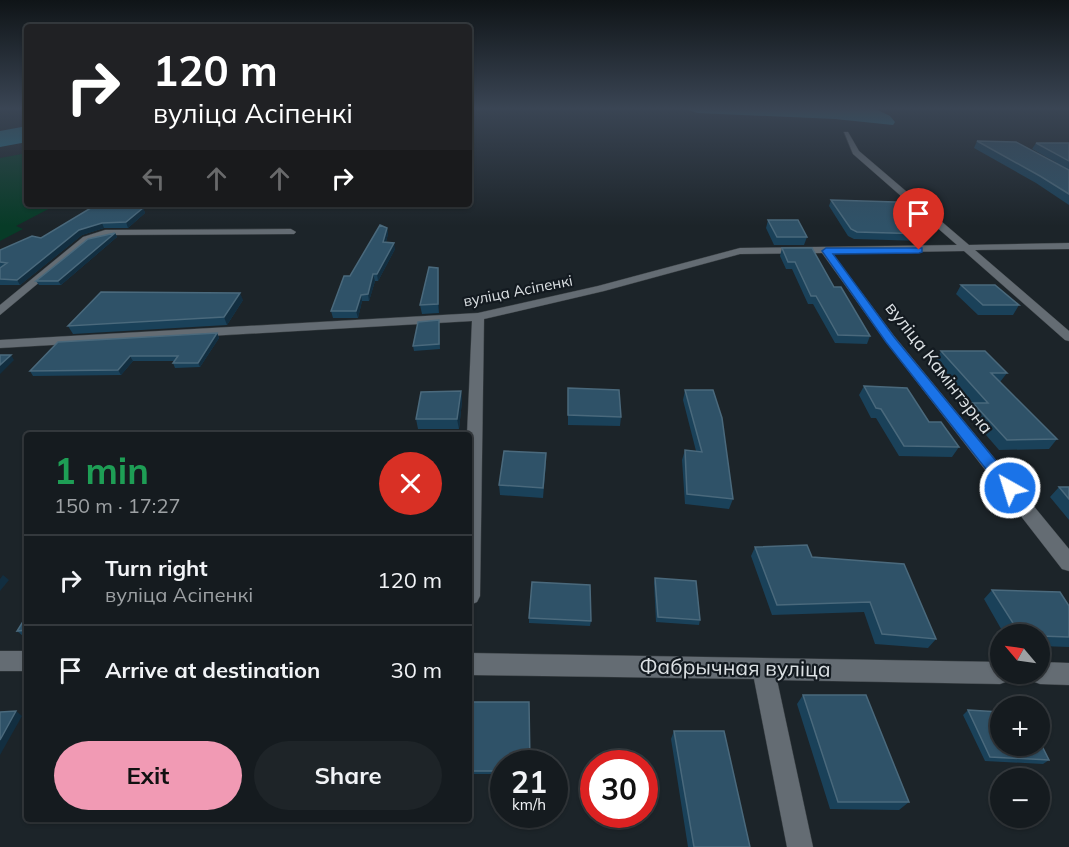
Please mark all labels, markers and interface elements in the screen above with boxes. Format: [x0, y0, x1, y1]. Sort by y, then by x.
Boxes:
text: 120 m [153, 44, 278, 97]
icon: right [54, 48, 132, 126]
text: вуліца Асіпенкі [153, 96, 353, 130]
icon: left [137, 162, 170, 195]
icon: ahead [200, 162, 233, 195]
icon: ahead [263, 162, 296, 195]
icon: right [326, 162, 359, 195]
pin [893, 188, 944, 250]
icon: arrive [902, 197, 935, 230]
street label: вуліца Асіпенкі [462, 271, 574, 310]
street label: вуліца Камінтэрна [881, 297, 998, 438]
text: 1 min [54, 448, 149, 493]
button: close [379, 452, 442, 515]
position arrow [978, 456, 1042, 520]
text: 150 m · 17:27 [54, 493, 180, 518]
text: Turn right [105, 554, 208, 582]
icon: right [54, 564, 87, 597]
text: 120 m [377, 566, 442, 594]
text: вуліца Асіпенкі [105, 582, 253, 607]
north arrow [990, 624, 1050, 684]
map controls [990, 624, 1050, 828]
street label: Фабрычная вуліца [639, 652, 831, 682]
icon: arrive [54, 654, 87, 687]
text: Arrive at destination [105, 656, 320, 684]
text: 30 m [391, 656, 442, 684]
button: + [990, 696, 1050, 756]
button: Exit [54, 741, 242, 810]
button: Share [254, 741, 442, 810]
speed limit sign: 30 [580, 750, 658, 828]
text: 21 [511, 763, 547, 801]
button: − [990, 768, 1050, 828]
text: km/h [512, 795, 546, 814]

